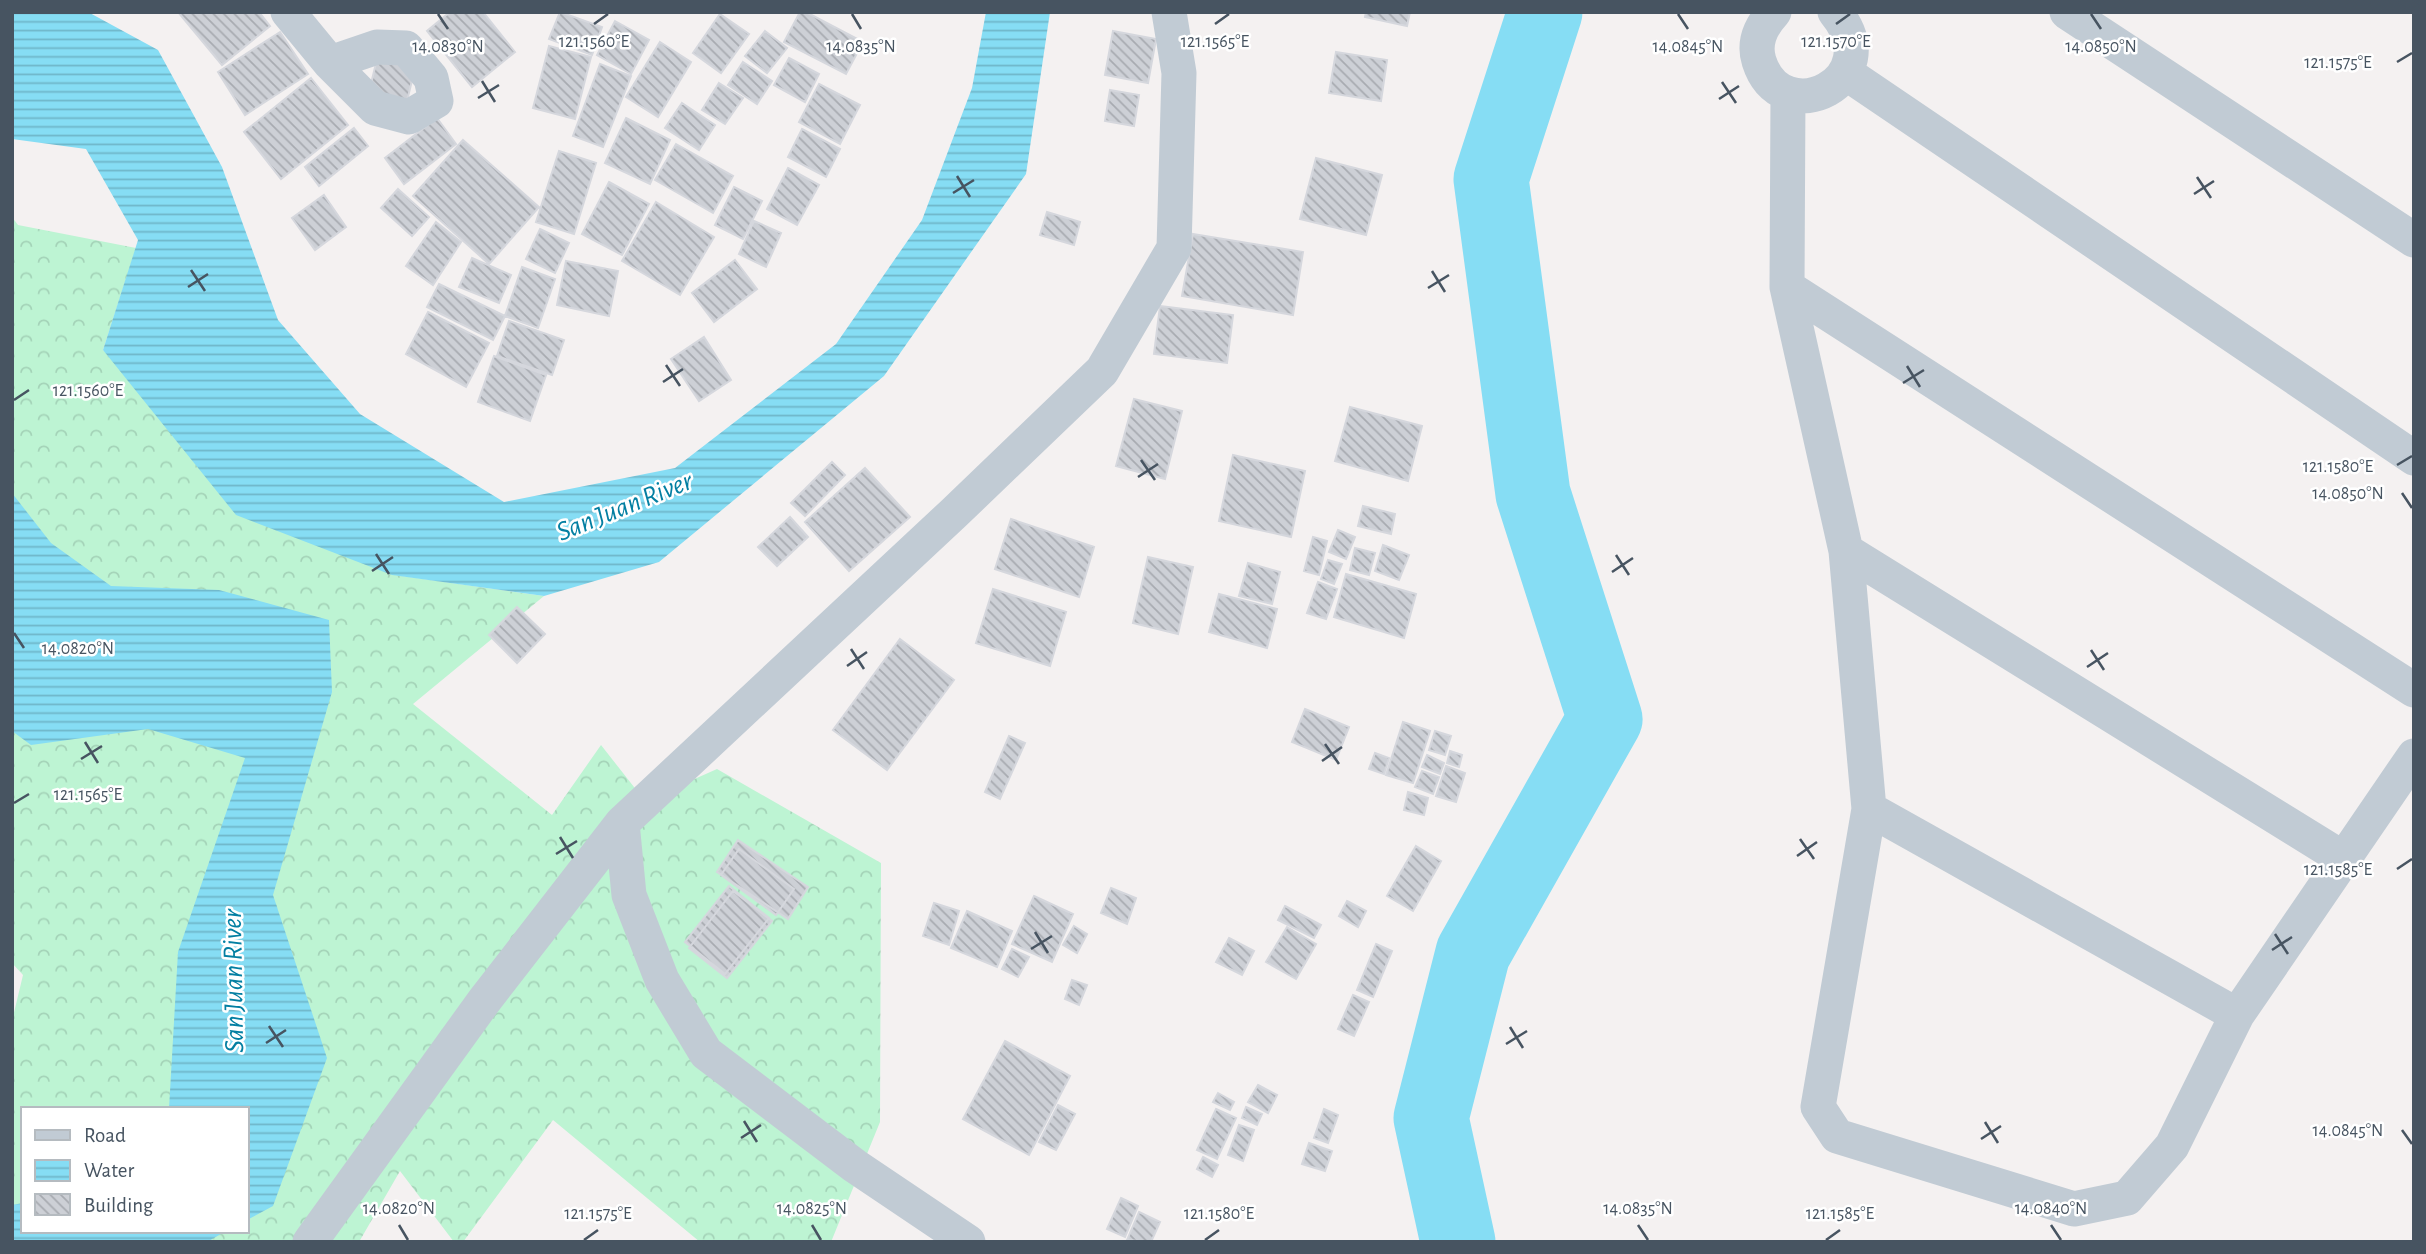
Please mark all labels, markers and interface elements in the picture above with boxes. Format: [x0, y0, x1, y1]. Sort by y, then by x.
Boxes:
text: 121.1560°E [559, 33, 629, 51]
text: 121.1565°E [1181, 33, 1249, 51]
text: 121.1570°E [1801, 33, 1871, 51]
text: 14.0830°N [412, 38, 484, 56]
text: 14.0835°N [826, 38, 896, 56]
text: 14.0845°N [1653, 38, 1723, 56]
text: 14.0850°N [2065, 38, 2137, 56]
text: 121.1575°E [2304, 54, 2372, 72]
text: 121.1560°E [53, 382, 123, 400]
text: 121.1580°E [2303, 458, 2374, 476]
water label: San Juan River [553, 467, 697, 547]
text: 14.0850°N [2312, 485, 2384, 503]
text: 14.0820°N [42, 640, 114, 658]
text: 121.1565°E [54, 786, 122, 804]
text: 121.1585°E [2304, 861, 2373, 879]
water label: San Juan River [219, 908, 249, 1053]
legend [21, 1107, 248, 1233]
text: 14.0845°N [2313, 1122, 2383, 1140]
text: Road [84, 1125, 126, 1146]
text: Water [84, 1160, 134, 1181]
text: Building [84, 1195, 154, 1216]
text: 14.0820°N [363, 1200, 435, 1218]
text: 14.0825°N [777, 1200, 847, 1218]
text: 14.0835°N [1603, 1200, 1673, 1218]
text: 14.0840°N [2015, 1200, 2087, 1218]
text: 121.1575°E [564, 1205, 632, 1223]
text: 121.1580°E [1184, 1205, 1255, 1223]
text: 121.1585°E [1806, 1205, 1875, 1223]

